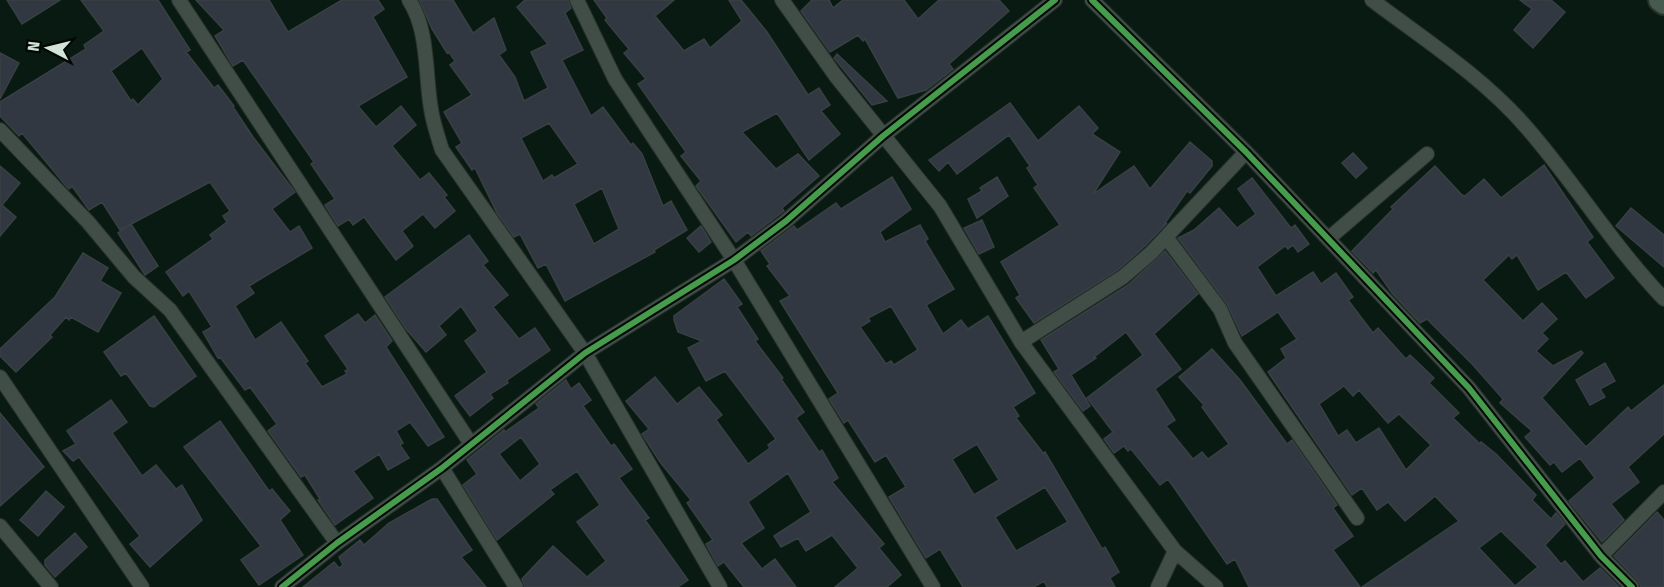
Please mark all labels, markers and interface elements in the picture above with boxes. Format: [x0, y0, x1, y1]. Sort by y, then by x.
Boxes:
north arrow [18, 18, 78, 78]
text: N [24, 40, 44, 52]

